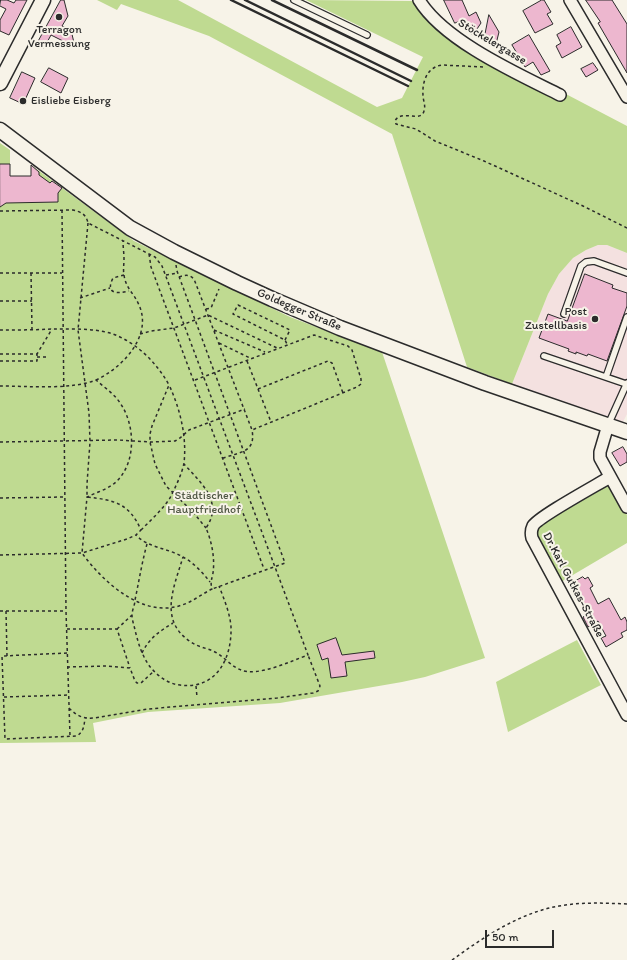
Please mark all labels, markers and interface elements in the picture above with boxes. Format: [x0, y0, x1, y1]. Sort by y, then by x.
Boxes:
marker: Terragon Vermessung [54, 12, 64, 22]
street label: Stöckelergasse [455, 16, 529, 68]
place label: Terragon Vermessung [28, 23, 90, 51]
place label: Eisliebe Eisberg [31, 94, 111, 108]
marker: Eisliebe Eisberg [18, 96, 28, 106]
street label: Goldegger Straße [255, 286, 343, 334]
place label: Post Zustellbasis [525, 305, 587, 333]
marker: Post Zustellbasis [590, 314, 600, 324]
park label: Städtischer Hauptfriedhof [167, 489, 241, 517]
street label: Dr.Karl Gutkas-Straße [539, 530, 607, 640]
scale bar [487, 922, 556, 948]
text: 50 m [492, 930, 518, 944]

